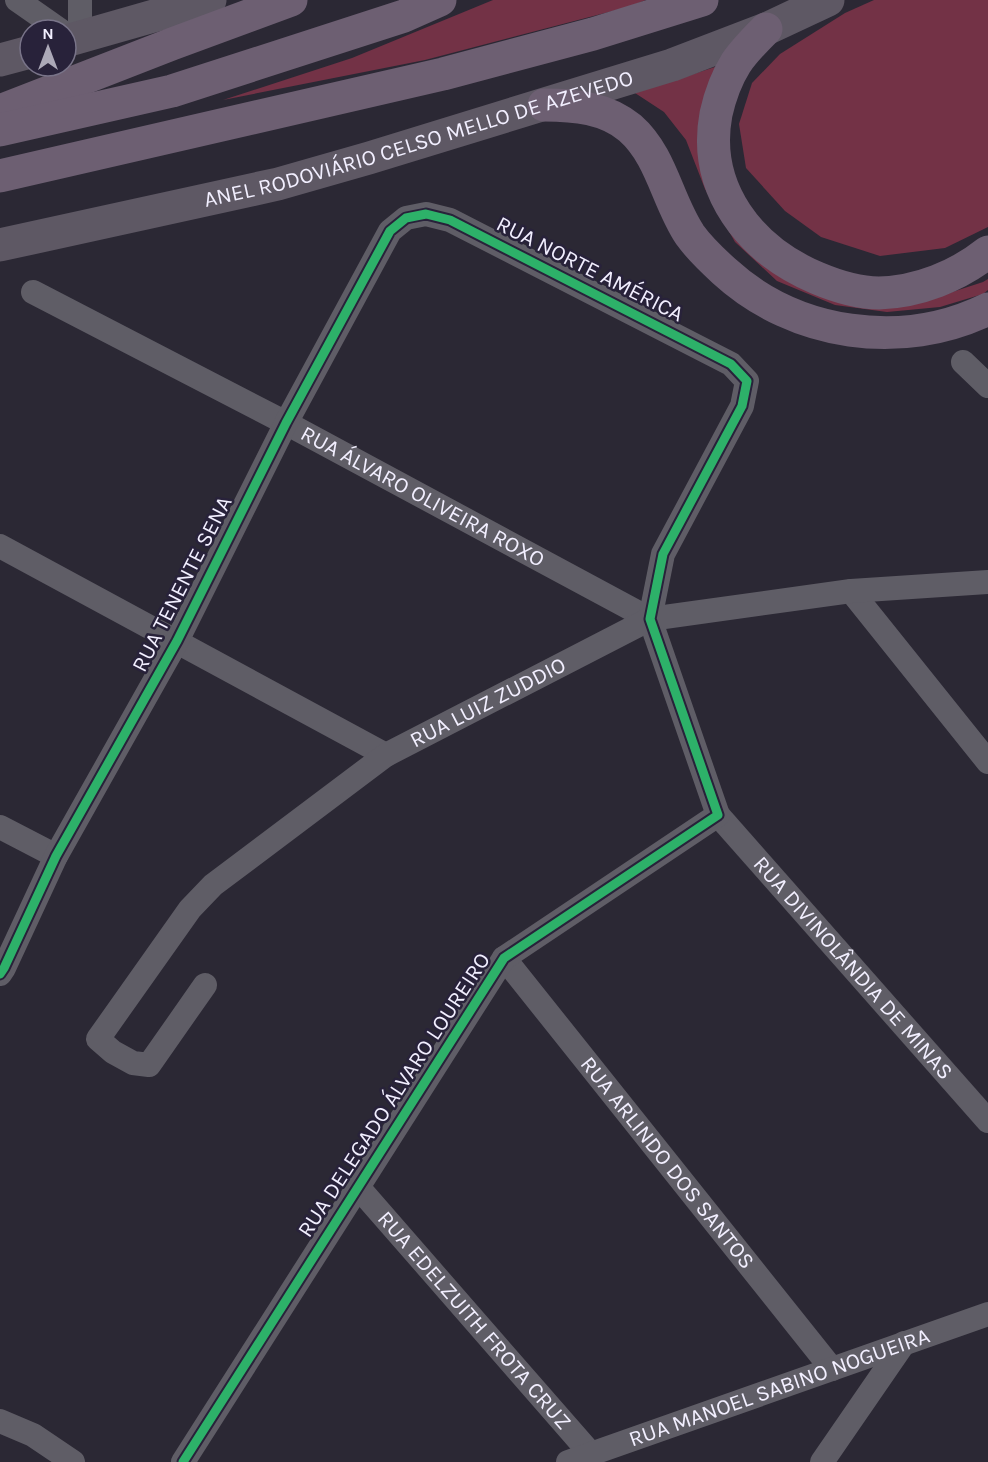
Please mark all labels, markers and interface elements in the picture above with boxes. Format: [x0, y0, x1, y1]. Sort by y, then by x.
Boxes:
north arrow [18, 18, 78, 78]
text: N [42, 24, 54, 43]
street label: ANEL RODOVIÁRIO CELSO MELLO DE AZEVEDO [201, 65, 636, 213]
street label: RUA NORTE AMÉRICA [492, 210, 689, 328]
street label: RUA ÁLVARO OLIVEIRA ROXO [296, 420, 549, 573]
street label: RUA TENENTE SENA [126, 492, 238, 676]
street label: RUA LUIZ ZUDDIO [406, 652, 570, 753]
street label: RUA DIVINOLÂNDIA DE MINAS [748, 851, 958, 1085]
street label: RUA DELEGADO ÁLVARO LOUREIRO [291, 947, 496, 1242]
street label: RUA ARLINDO DOS SANTOS [575, 1051, 760, 1274]
street label: RUA EDELZUITH FROTA CRUZ [372, 1206, 577, 1435]
street label: RUA MANOEL SABINO NOGUEIRA [625, 1322, 933, 1452]

